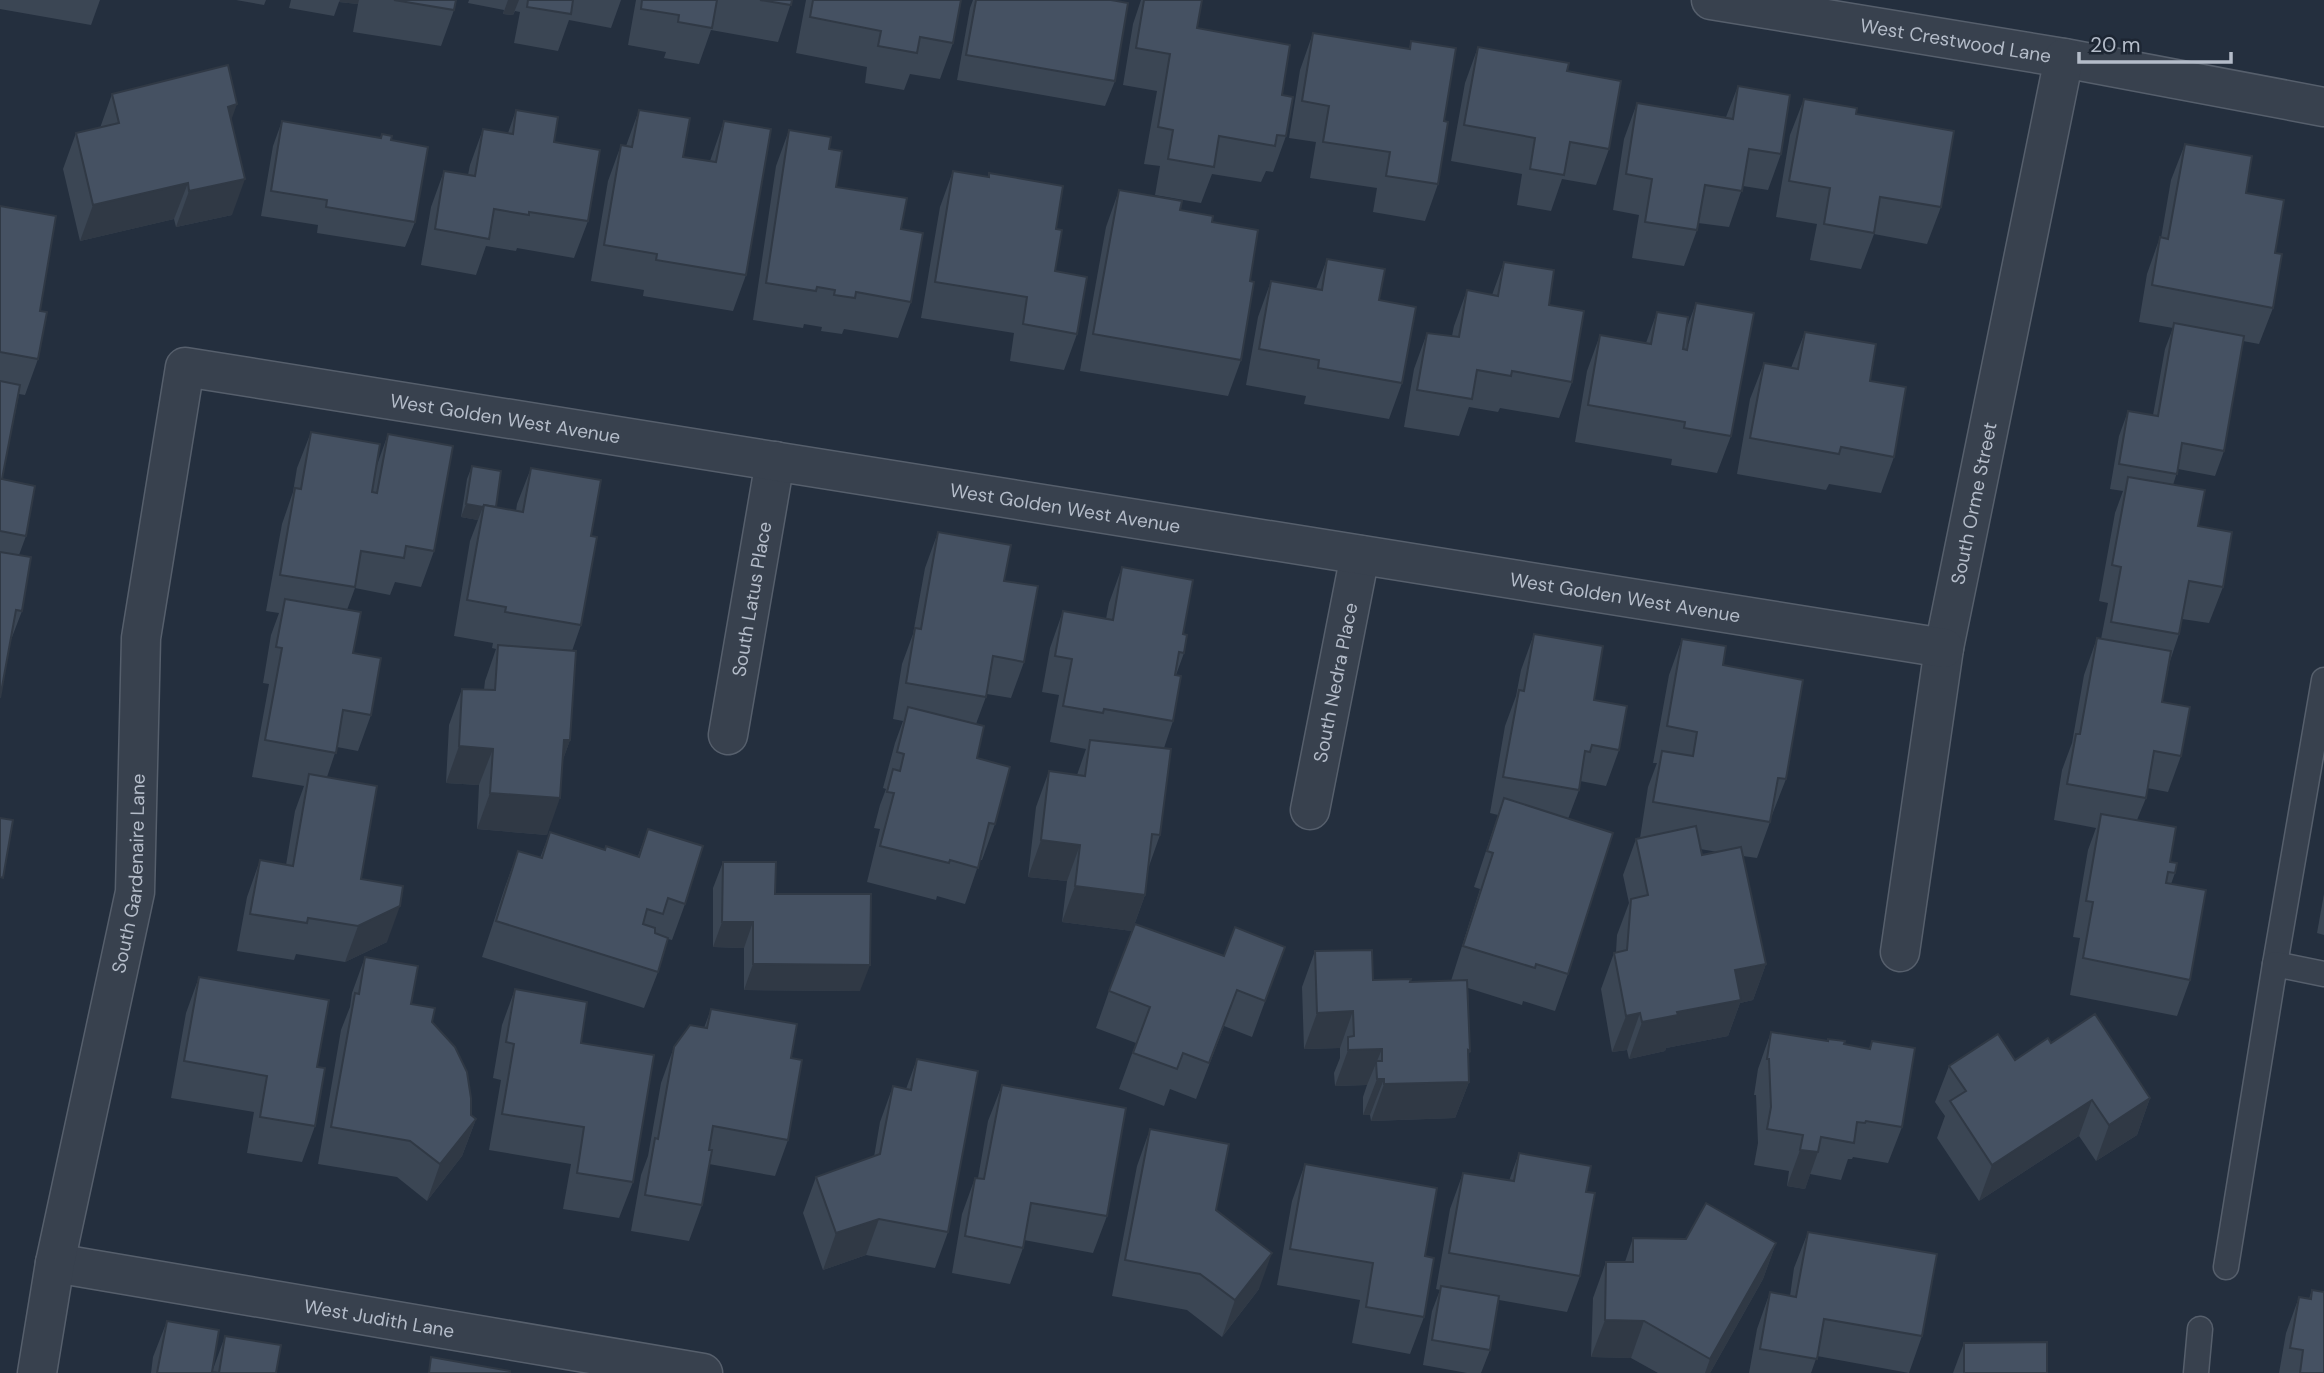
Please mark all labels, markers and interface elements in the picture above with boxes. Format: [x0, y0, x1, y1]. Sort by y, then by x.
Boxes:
street label: West Crestwood Lane [1858, 13, 2053, 69]
scale bar [2079, 21, 2231, 65]
text: 20 m [2090, 31, 2141, 59]
street label: West Golden West Avenue [388, 388, 622, 449]
street label: South Orme Street [1945, 420, 2003, 587]
street label: West Golden West Avenue [948, 477, 1182, 539]
street label: South Latus Place [726, 520, 777, 679]
street label: West Golden West Avenue [1508, 567, 1742, 628]
street label: South Nedra Place [1308, 601, 1363, 765]
street label: South Gardenaire Lane [106, 773, 151, 975]
street label: West Judith Lane [302, 1293, 456, 1344]

